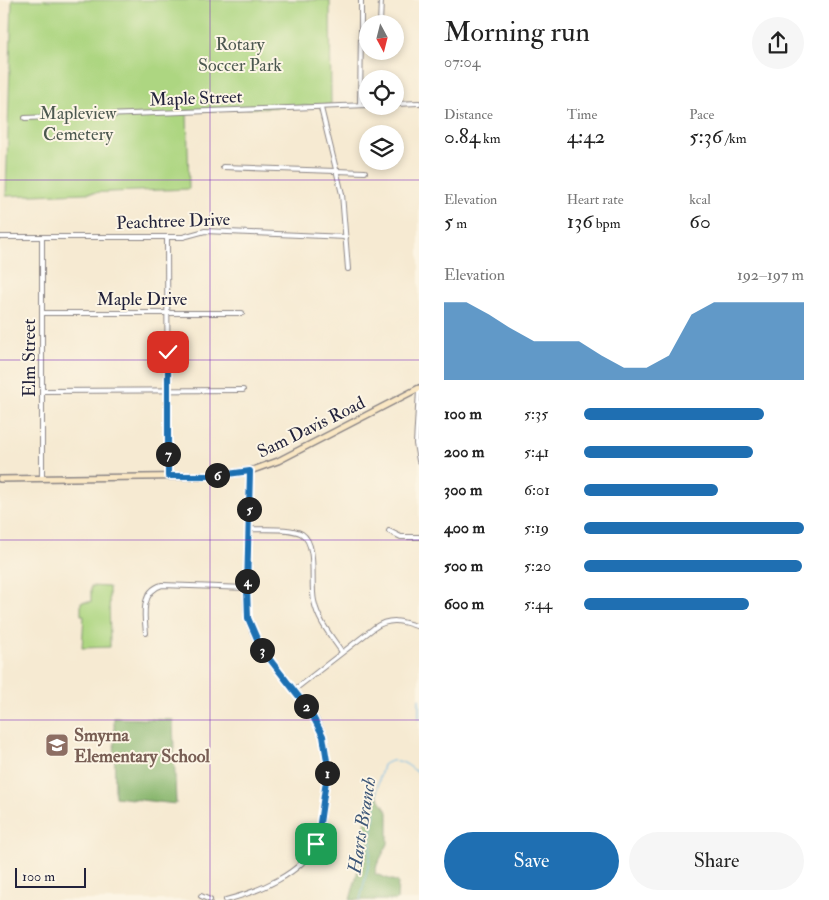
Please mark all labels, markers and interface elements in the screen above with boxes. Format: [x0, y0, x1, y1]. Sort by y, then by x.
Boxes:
north arrow [359, 15, 404, 60]
map controls [359, 15, 404, 170]
text: Morning run [444, 15, 590, 50]
button: share [752, 17, 804, 69]
park label: Rotary Soccer Park [198, 33, 282, 77]
text: 07:04 [444, 52, 480, 72]
button: locate [359, 70, 404, 115]
street label: Maple Street [149, 85, 243, 112]
park label: Mapleview Cemetery [40, 102, 117, 146]
text: Distance [444, 106, 493, 123]
text: Time [567, 106, 597, 123]
text: Pace [689, 106, 714, 123]
text: 0.84 [444, 123, 480, 150]
text: 4:42 [567, 123, 605, 150]
text: 5:36 [689, 123, 722, 150]
button: layers [359, 125, 404, 170]
text: km [480, 130, 501, 147]
text: /km [722, 130, 747, 147]
text: Elevation [444, 191, 497, 208]
text: Heart rate [567, 191, 624, 208]
text: kcal [689, 191, 711, 208]
street label: Peachtree Drive [116, 208, 231, 235]
text: 5 [444, 208, 453, 235]
text: 136 [567, 208, 593, 235]
text: 60 [689, 208, 711, 235]
text: m [453, 215, 467, 232]
text: bpm [593, 215, 621, 232]
text: Elevation [444, 265, 505, 285]
text: 192–197 m [737, 265, 804, 285]
street label: Maple Drive [97, 288, 188, 311]
street label: Elm Street [18, 318, 41, 397]
pin [147, 331, 189, 373]
icon: check [154, 338, 182, 366]
street label: Sam Davis Road [254, 391, 369, 463]
text: 100 m [444, 404, 482, 424]
text: 5:35 [524, 404, 548, 424]
pin: 7 [156, 442, 180, 466]
text: 200 m [444, 442, 484, 462]
text: 5:41 [524, 442, 549, 462]
text: 7 [165, 446, 172, 463]
pin: 6 [204, 462, 230, 488]
text: 6 [214, 467, 221, 484]
text: 300 m [444, 480, 482, 500]
text: 6:01 [524, 480, 550, 500]
pin: 5 [236, 496, 262, 522]
text: 5 [246, 501, 253, 518]
text: 400 m [444, 518, 485, 538]
text: 5:19 [524, 518, 549, 538]
text: 500 m [444, 556, 483, 576]
text: 5:20 [524, 556, 551, 576]
pin: 4 [234, 568, 260, 594]
text: 4 [244, 573, 251, 590]
text: 600 m [444, 594, 484, 614]
text: 5:44 [524, 594, 552, 614]
pin: 3 [250, 638, 274, 662]
text: 3 [260, 642, 265, 659]
pin: 2 [294, 694, 318, 718]
text: 2 [303, 698, 310, 715]
place label: Smyrna Elementary School [74, 724, 210, 768]
school or university icon: Smyrna Elementary School [44, 732, 70, 758]
pin: 1 [314, 760, 340, 786]
text: 1 [325, 765, 330, 782]
water label: Harts Branch [342, 775, 382, 876]
pin [295, 823, 337, 865]
icon: arrive [302, 830, 330, 858]
button: Save [444, 832, 619, 890]
button: Share [629, 832, 804, 890]
scale bar [15, 865, 86, 888]
text: 100 m [22, 868, 55, 885]

